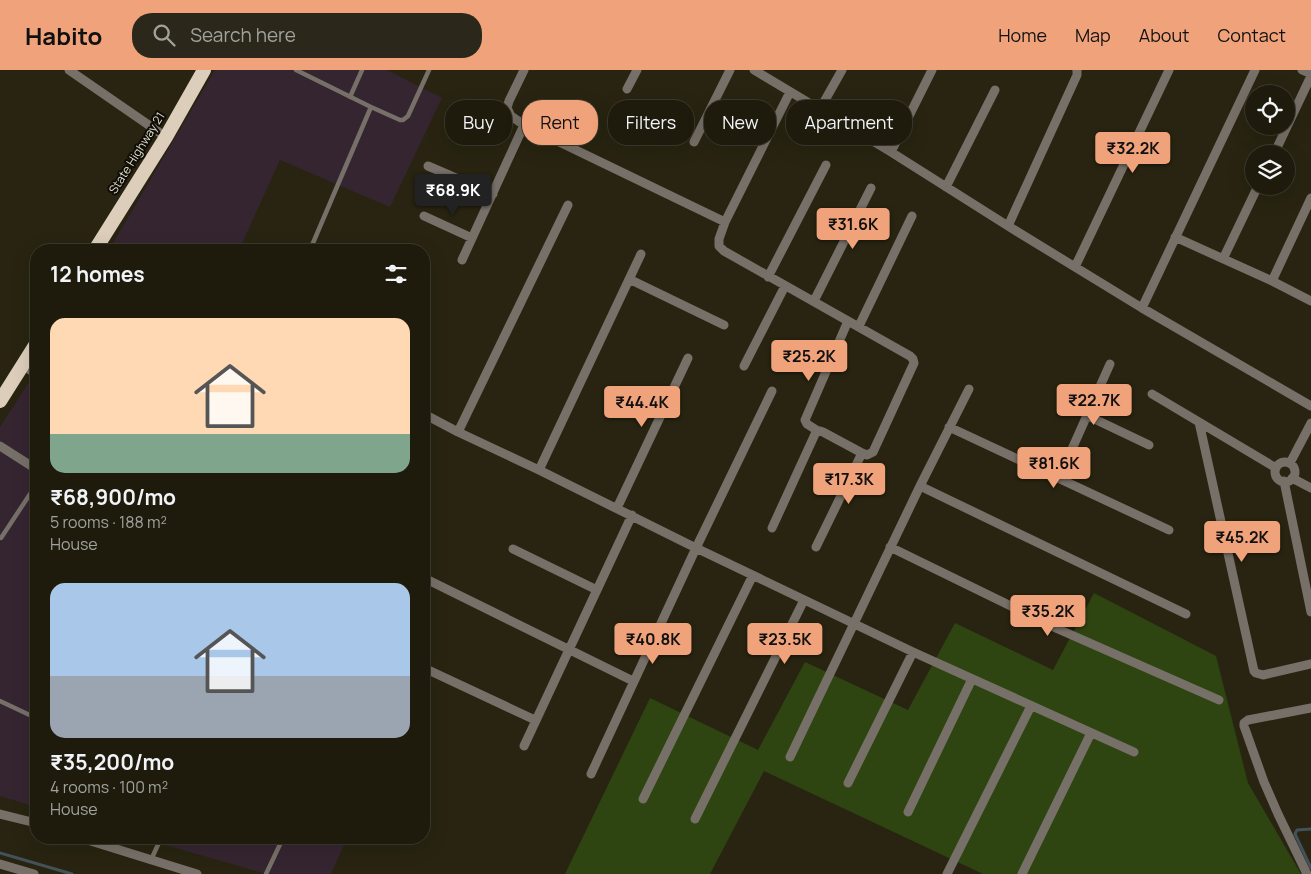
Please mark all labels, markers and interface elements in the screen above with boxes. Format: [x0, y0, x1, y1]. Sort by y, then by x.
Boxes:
search box [132, 13, 482, 58]
text: Habito [25, 19, 102, 52]
icon: search [150, 21, 178, 49]
text: Search here [190, 22, 296, 48]
text: Home [998, 23, 1047, 47]
text: Map [1075, 23, 1111, 47]
text: About [1139, 23, 1189, 47]
text: Contact [1217, 23, 1286, 47]
map controls [1245, 85, 1295, 195]
button: locate [1245, 85, 1295, 135]
chip: Buy [445, 100, 512, 145]
chip: Rent [522, 100, 598, 145]
chip: Filters [608, 100, 694, 145]
chip: New [704, 100, 776, 145]
chip: Apartment [786, 100, 912, 145]
street label: State Highway 21 [105, 109, 169, 197]
pin: ₹32.2K [1092, 132, 1174, 174]
text: ₹32.2K [1106, 137, 1160, 159]
button: layers [1245, 145, 1295, 195]
pin: ₹68.9K [412, 174, 494, 216]
text: ₹68.9K [426, 179, 480, 201]
pin: ₹31.6K [812, 208, 894, 250]
text: ₹31.6K [828, 213, 878, 235]
text: 12 homes [50, 260, 145, 288]
icon: filters [382, 260, 410, 288]
pin: ₹25.2K [768, 340, 850, 382]
text: ₹25.2K [782, 345, 836, 367]
icon: home [185, 351, 275, 441]
pin: ₹22.7K [1053, 384, 1135, 426]
pin: ₹44.4K [601, 386, 683, 428]
text: ₹22.7K [1068, 389, 1120, 411]
text: ₹44.4K [615, 391, 669, 413]
pin: ₹81.6K [1013, 446, 1095, 489]
text: ₹81.6K [1028, 452, 1080, 474]
pin: ₹17.3K [808, 462, 890, 505]
text: ₹17.3K [824, 468, 874, 490]
text: ₹68,900/mo [50, 483, 176, 511]
text: 5 rooms · 188 m² [50, 511, 167, 533]
pin: ₹45.2K [1201, 520, 1283, 563]
text: ₹45.2K [1215, 526, 1269, 548]
text: House [50, 533, 98, 555]
pin: ₹35.2K [1007, 594, 1089, 637]
text: ₹35.2K [1021, 600, 1075, 622]
icon: home [185, 616, 275, 706]
pin: ₹40.8K [612, 622, 694, 665]
pin: ₹23.5K [744, 622, 826, 665]
text: ₹40.8K [625, 628, 681, 650]
text: ₹23.5K [758, 628, 812, 650]
text: ₹35,200/mo [50, 748, 174, 776]
text: 4 rooms · 100 m² [50, 776, 168, 798]
text: House [50, 798, 98, 820]

